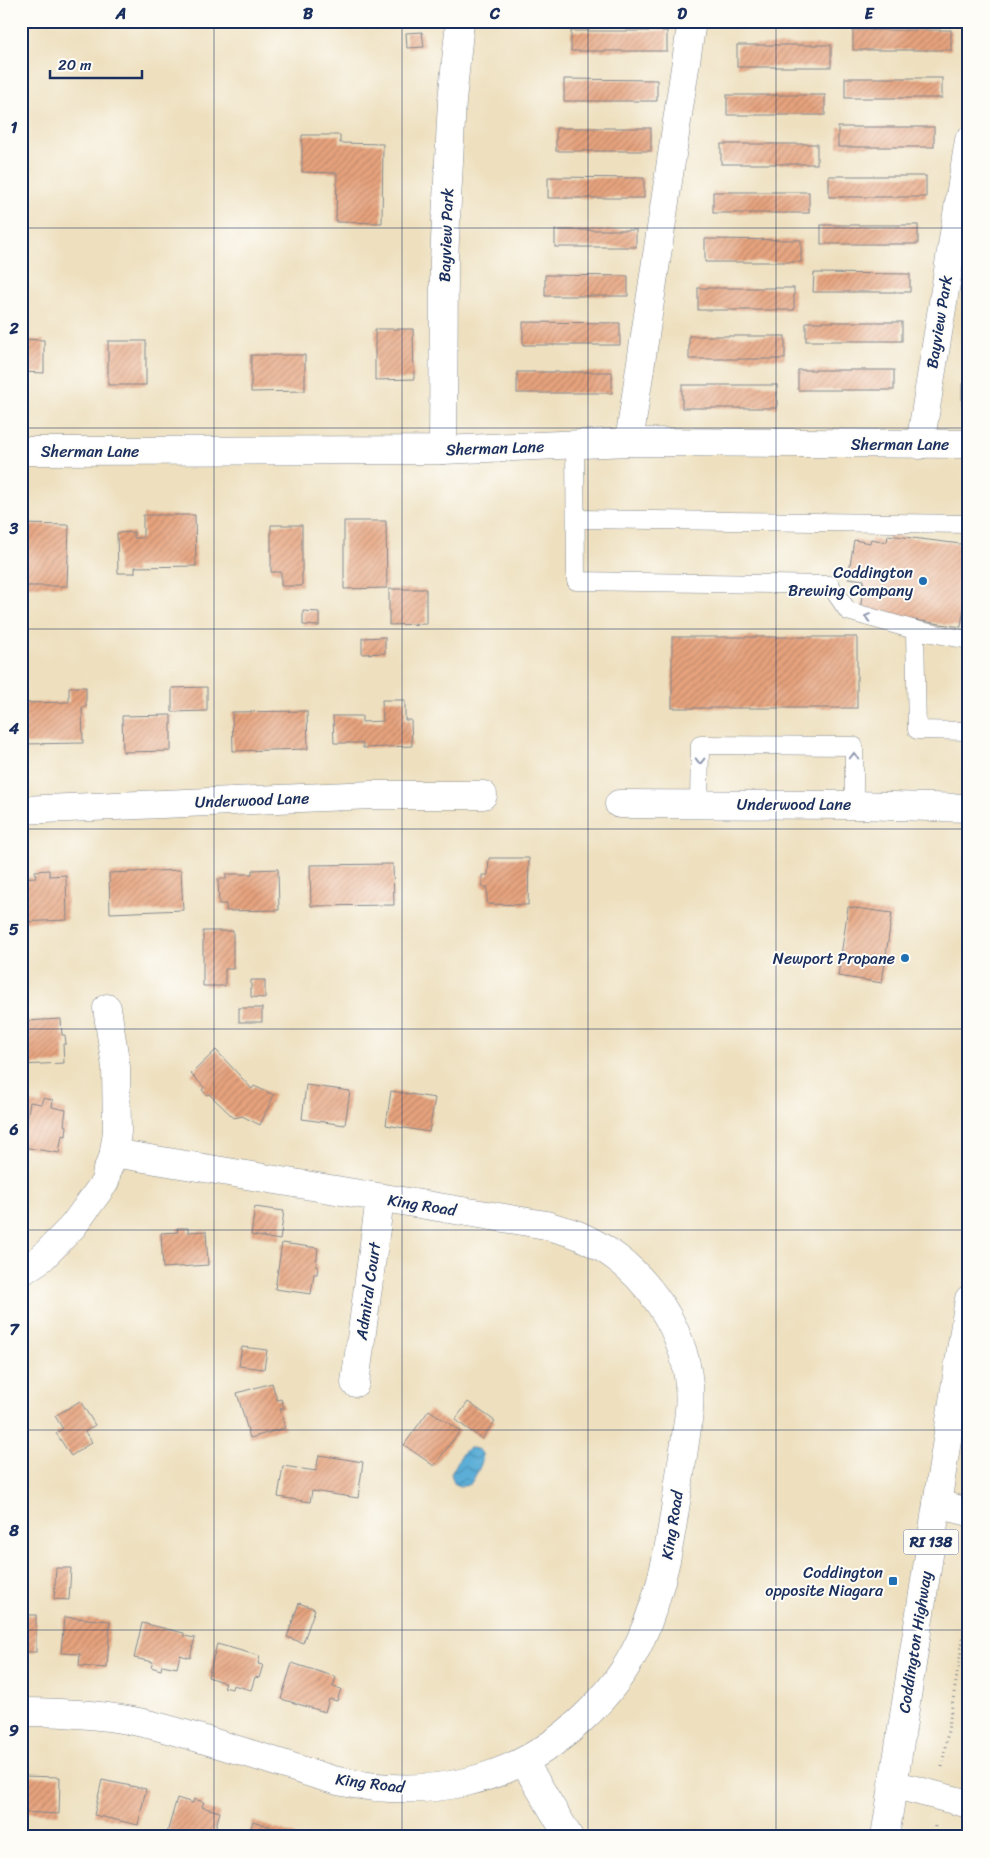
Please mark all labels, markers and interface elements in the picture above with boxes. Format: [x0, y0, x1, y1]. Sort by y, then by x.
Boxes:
text: A [115, 0, 126, 28]
text: B [303, 0, 314, 28]
text: C [489, 0, 501, 28]
text: D [677, 0, 687, 28]
text: E [865, 0, 875, 28]
scale bar [50, 48, 142, 80]
text: 20 m [58, 52, 92, 78]
text: 1 [11, 113, 18, 142]
street label: Bayview Park [430, 187, 462, 282]
street label: Bayview Park [917, 273, 961, 371]
text: 2 [8, 314, 19, 343]
street label: Sherman Lane [851, 430, 949, 459]
street label: Sherman Lane [445, 432, 545, 464]
street label: Sherman Lane [41, 437, 139, 466]
text: 3 [9, 514, 19, 543]
place label: Coddington Brewing Company [788, 558, 914, 605]
marker: Coddington Brewing Company [917, 575, 929, 587]
one-way arrow [865, 612, 873, 622]
text: 4 [8, 714, 19, 743]
one-way arrow [849, 752, 859, 760]
one-way arrow [695, 758, 705, 766]
street label: Underwood Lane [194, 784, 310, 816]
street label: Underwood Lane [737, 790, 851, 819]
text: 5 [9, 915, 19, 944]
place label: Newport Propane [773, 944, 895, 973]
marker: Newport Propane [899, 952, 911, 964]
text: 6 [8, 1115, 19, 1144]
street label: King Road [386, 1185, 460, 1225]
street label: Admiral Court [347, 1240, 389, 1343]
text: 7 [9, 1315, 20, 1344]
street label: King Road [652, 1487, 692, 1561]
text: 8 [8, 1516, 19, 1545]
road number: RI 138 [904, 1530, 958, 1554]
place label: Coddington opposite Niagara [765, 1558, 884, 1605]
street label: Coddington Highway [889, 1568, 941, 1715]
marker: Coddington opposite Niagara [887, 1575, 899, 1587]
text: 9 [9, 1716, 19, 1745]
street label: King Road [334, 1764, 408, 1802]

